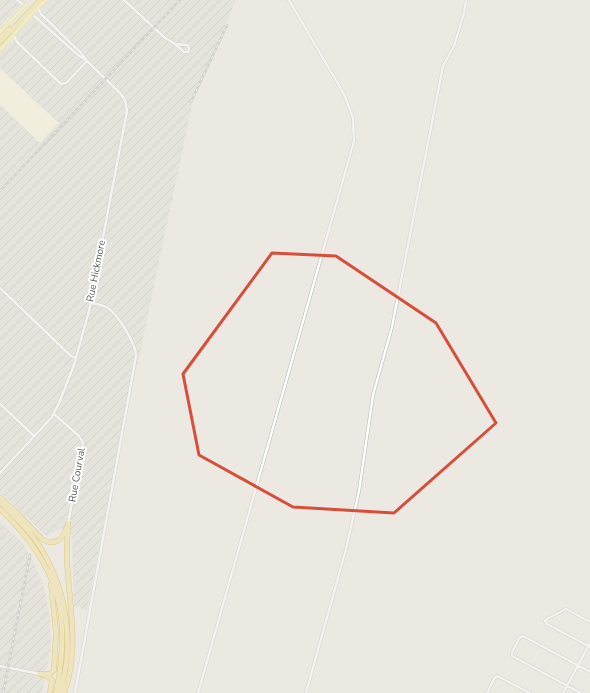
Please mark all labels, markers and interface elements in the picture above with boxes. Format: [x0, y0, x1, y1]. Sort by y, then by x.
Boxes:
street label: Rue Hickmore [83, 239, 109, 303]
street label: Rue Courval [65, 447, 89, 503]

